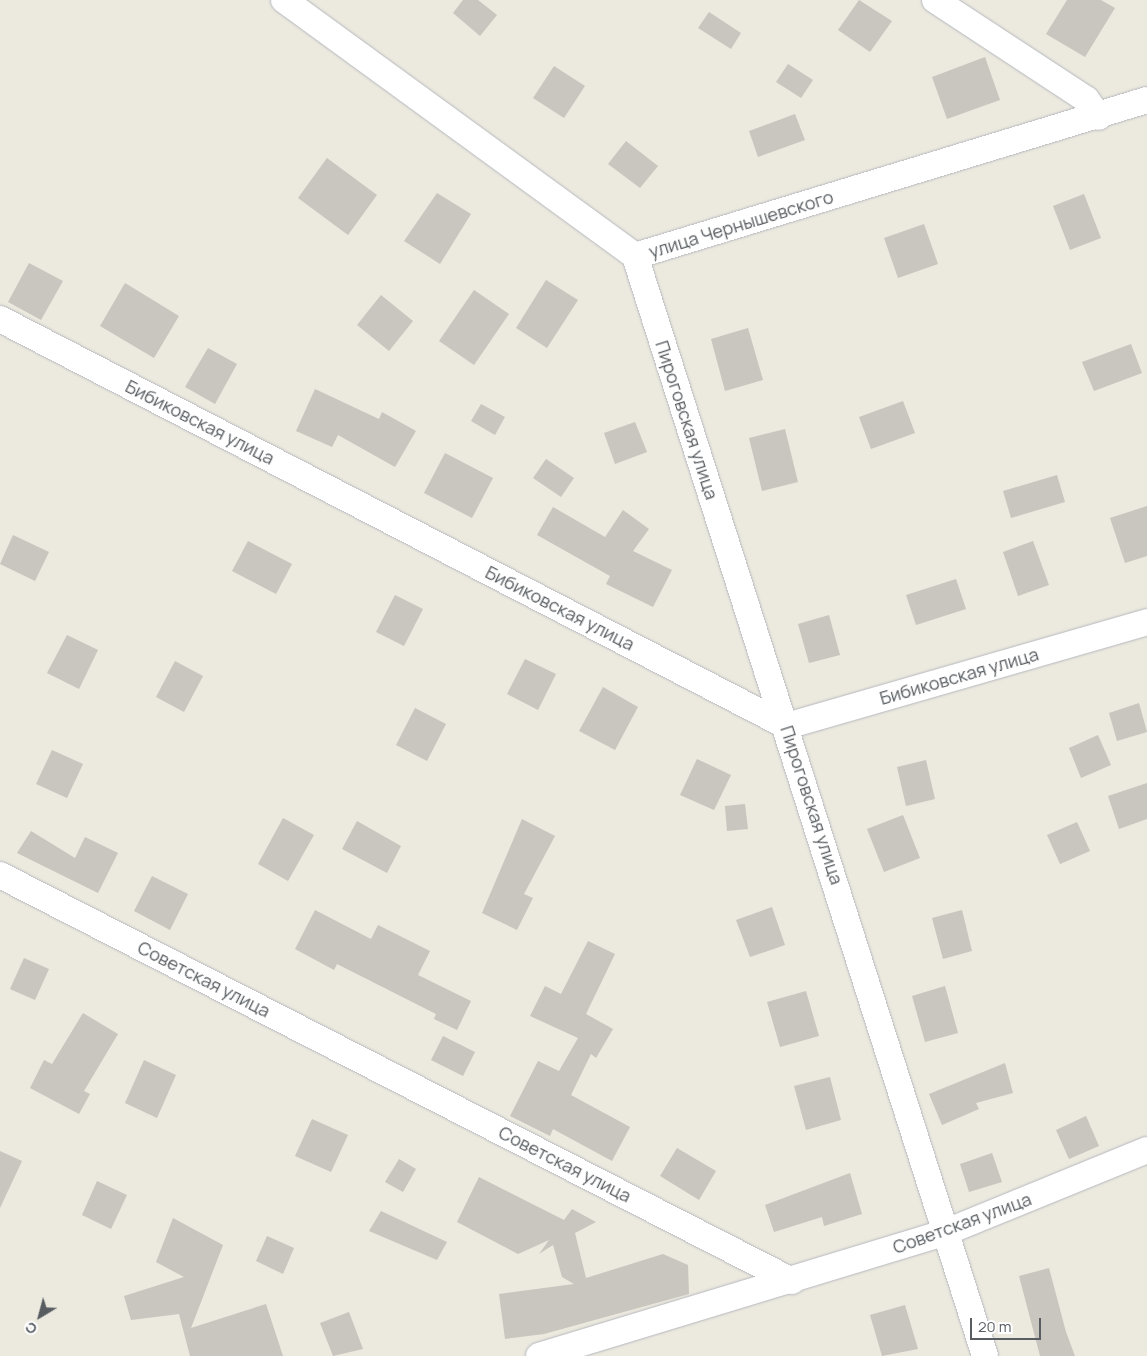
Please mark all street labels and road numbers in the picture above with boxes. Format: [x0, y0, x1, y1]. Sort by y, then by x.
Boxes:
street label: улица Чернышевского [646, 186, 836, 262]
street label: Пироговская улица [651, 338, 723, 502]
street label: Бибиковская улица [122, 375, 278, 469]
street label: Бибиковская улица [482, 561, 638, 655]
street label: Бибиковская улица [877, 643, 1041, 709]
street label: Пироговская улица [776, 723, 848, 887]
street label: Советская улица [134, 936, 274, 1022]
street label: Советская улица [495, 1121, 635, 1207]
street label: Советская улица [890, 1188, 1034, 1258]

